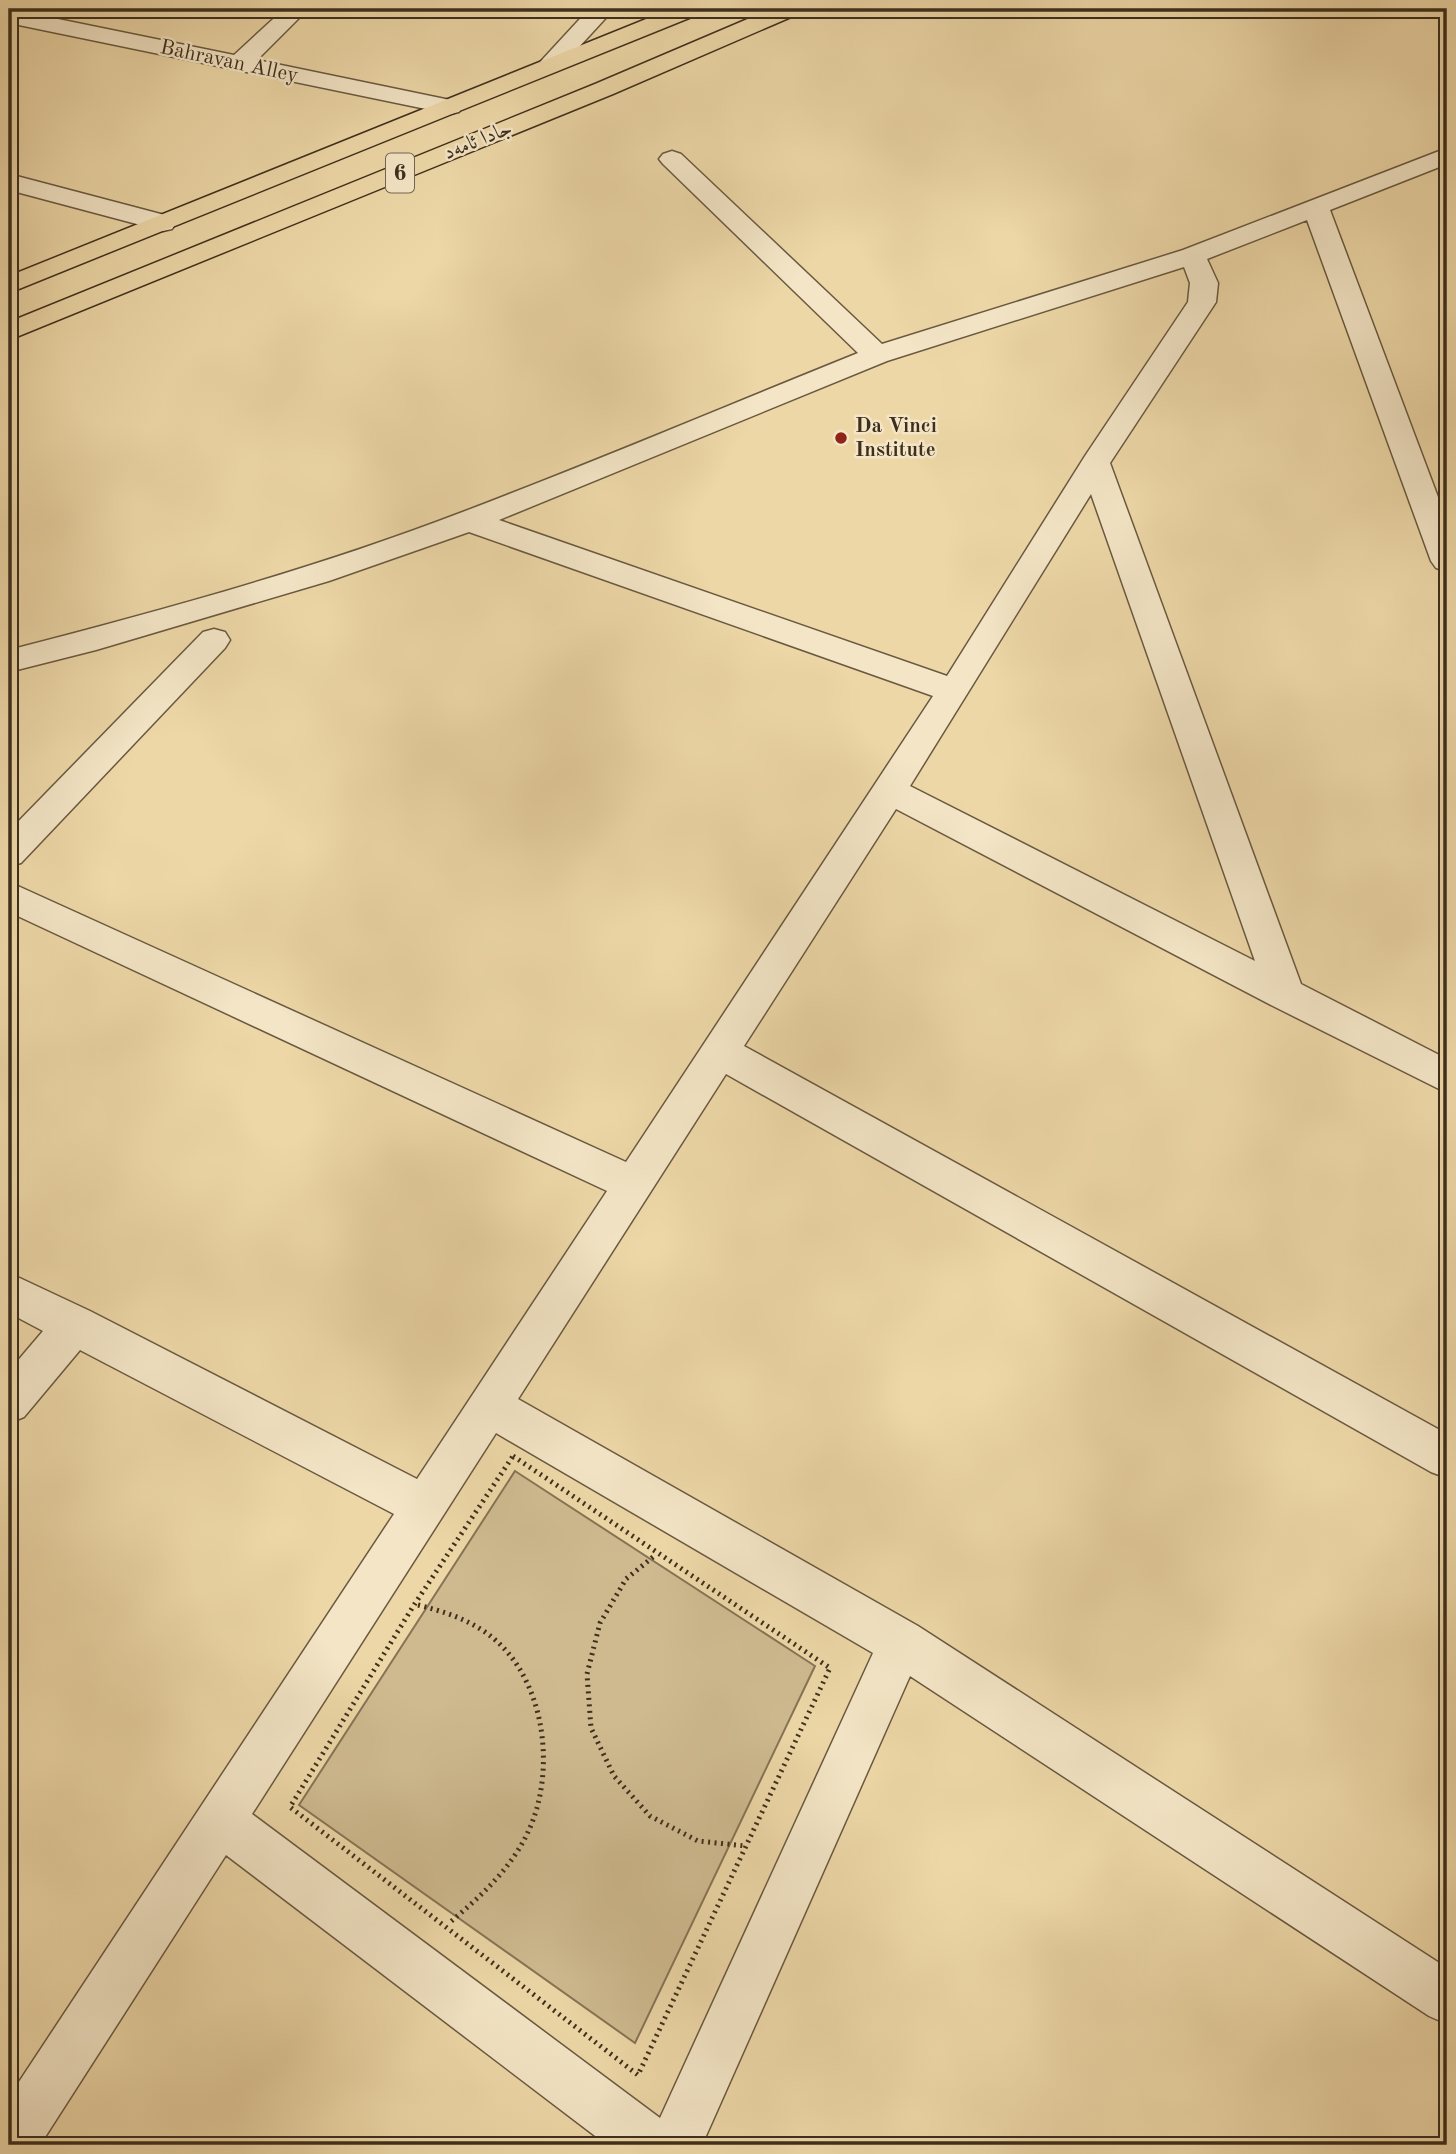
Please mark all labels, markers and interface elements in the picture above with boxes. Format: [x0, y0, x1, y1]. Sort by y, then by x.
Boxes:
street label: Bahravan Alley [158, 37, 300, 87]
street label: جادا ئامەد [441, 118, 515, 164]
road number: 6 [386, 154, 414, 192]
place label: Da Vinci Institute [855, 416, 937, 461]
marker: Da Vinci Institute [833, 430, 849, 446]

